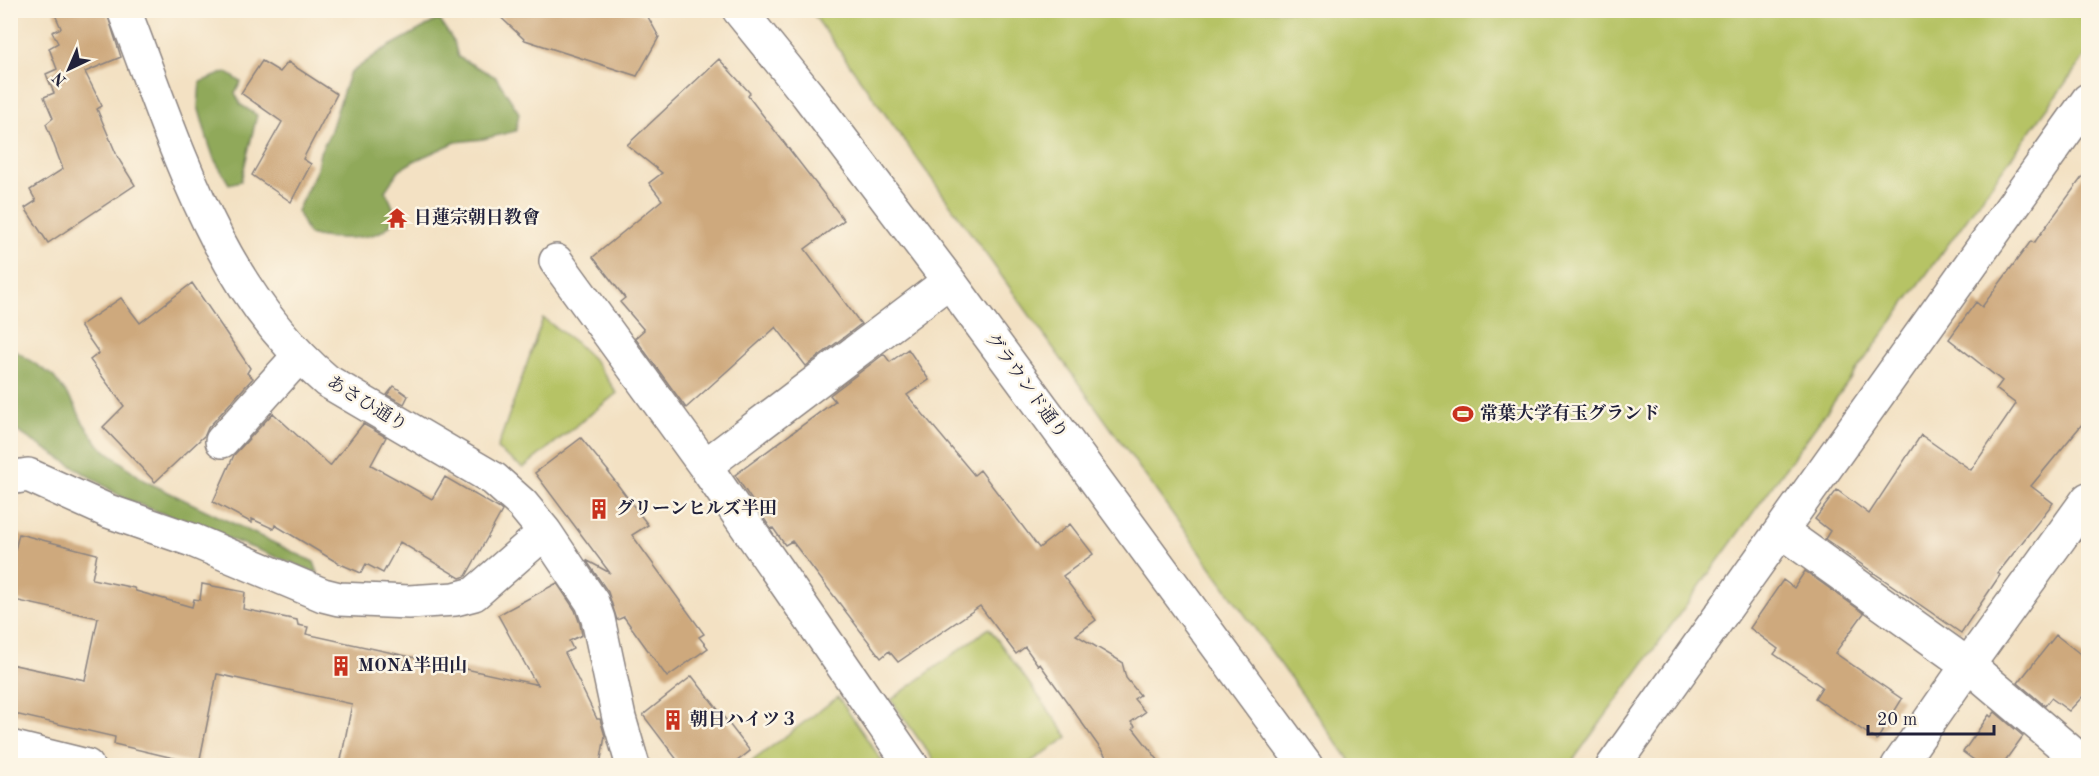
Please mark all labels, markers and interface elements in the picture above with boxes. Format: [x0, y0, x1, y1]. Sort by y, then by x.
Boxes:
north arrow [39, 39, 99, 99]
text: N [49, 68, 70, 88]
temple icon: 日蓮宗朝日教會 [385, 206, 409, 230]
place label: 日蓮宗朝日教會 [414, 207, 540, 227]
street label: グラウンド通り [982, 329, 1071, 442]
street label: あさひ通り [324, 372, 411, 435]
sports icon: 常葉大学有玉グランド [1451, 402, 1475, 426]
place label: 常葉大学有玉グランド [1480, 403, 1660, 423]
building icon: グリーンヒルズ半田 [587, 497, 611, 521]
place label: グリーンヒルズ半田 [616, 498, 777, 518]
building icon: MONA半田山 [329, 654, 353, 678]
place label: MONA半田山 [358, 655, 467, 675]
scale bar [1868, 698, 1994, 736]
building icon: 朝日ハイツ３ [661, 708, 685, 732]
place label: 朝日ハイツ３ [690, 709, 798, 729]
text: 20 m [1877, 711, 1917, 729]

